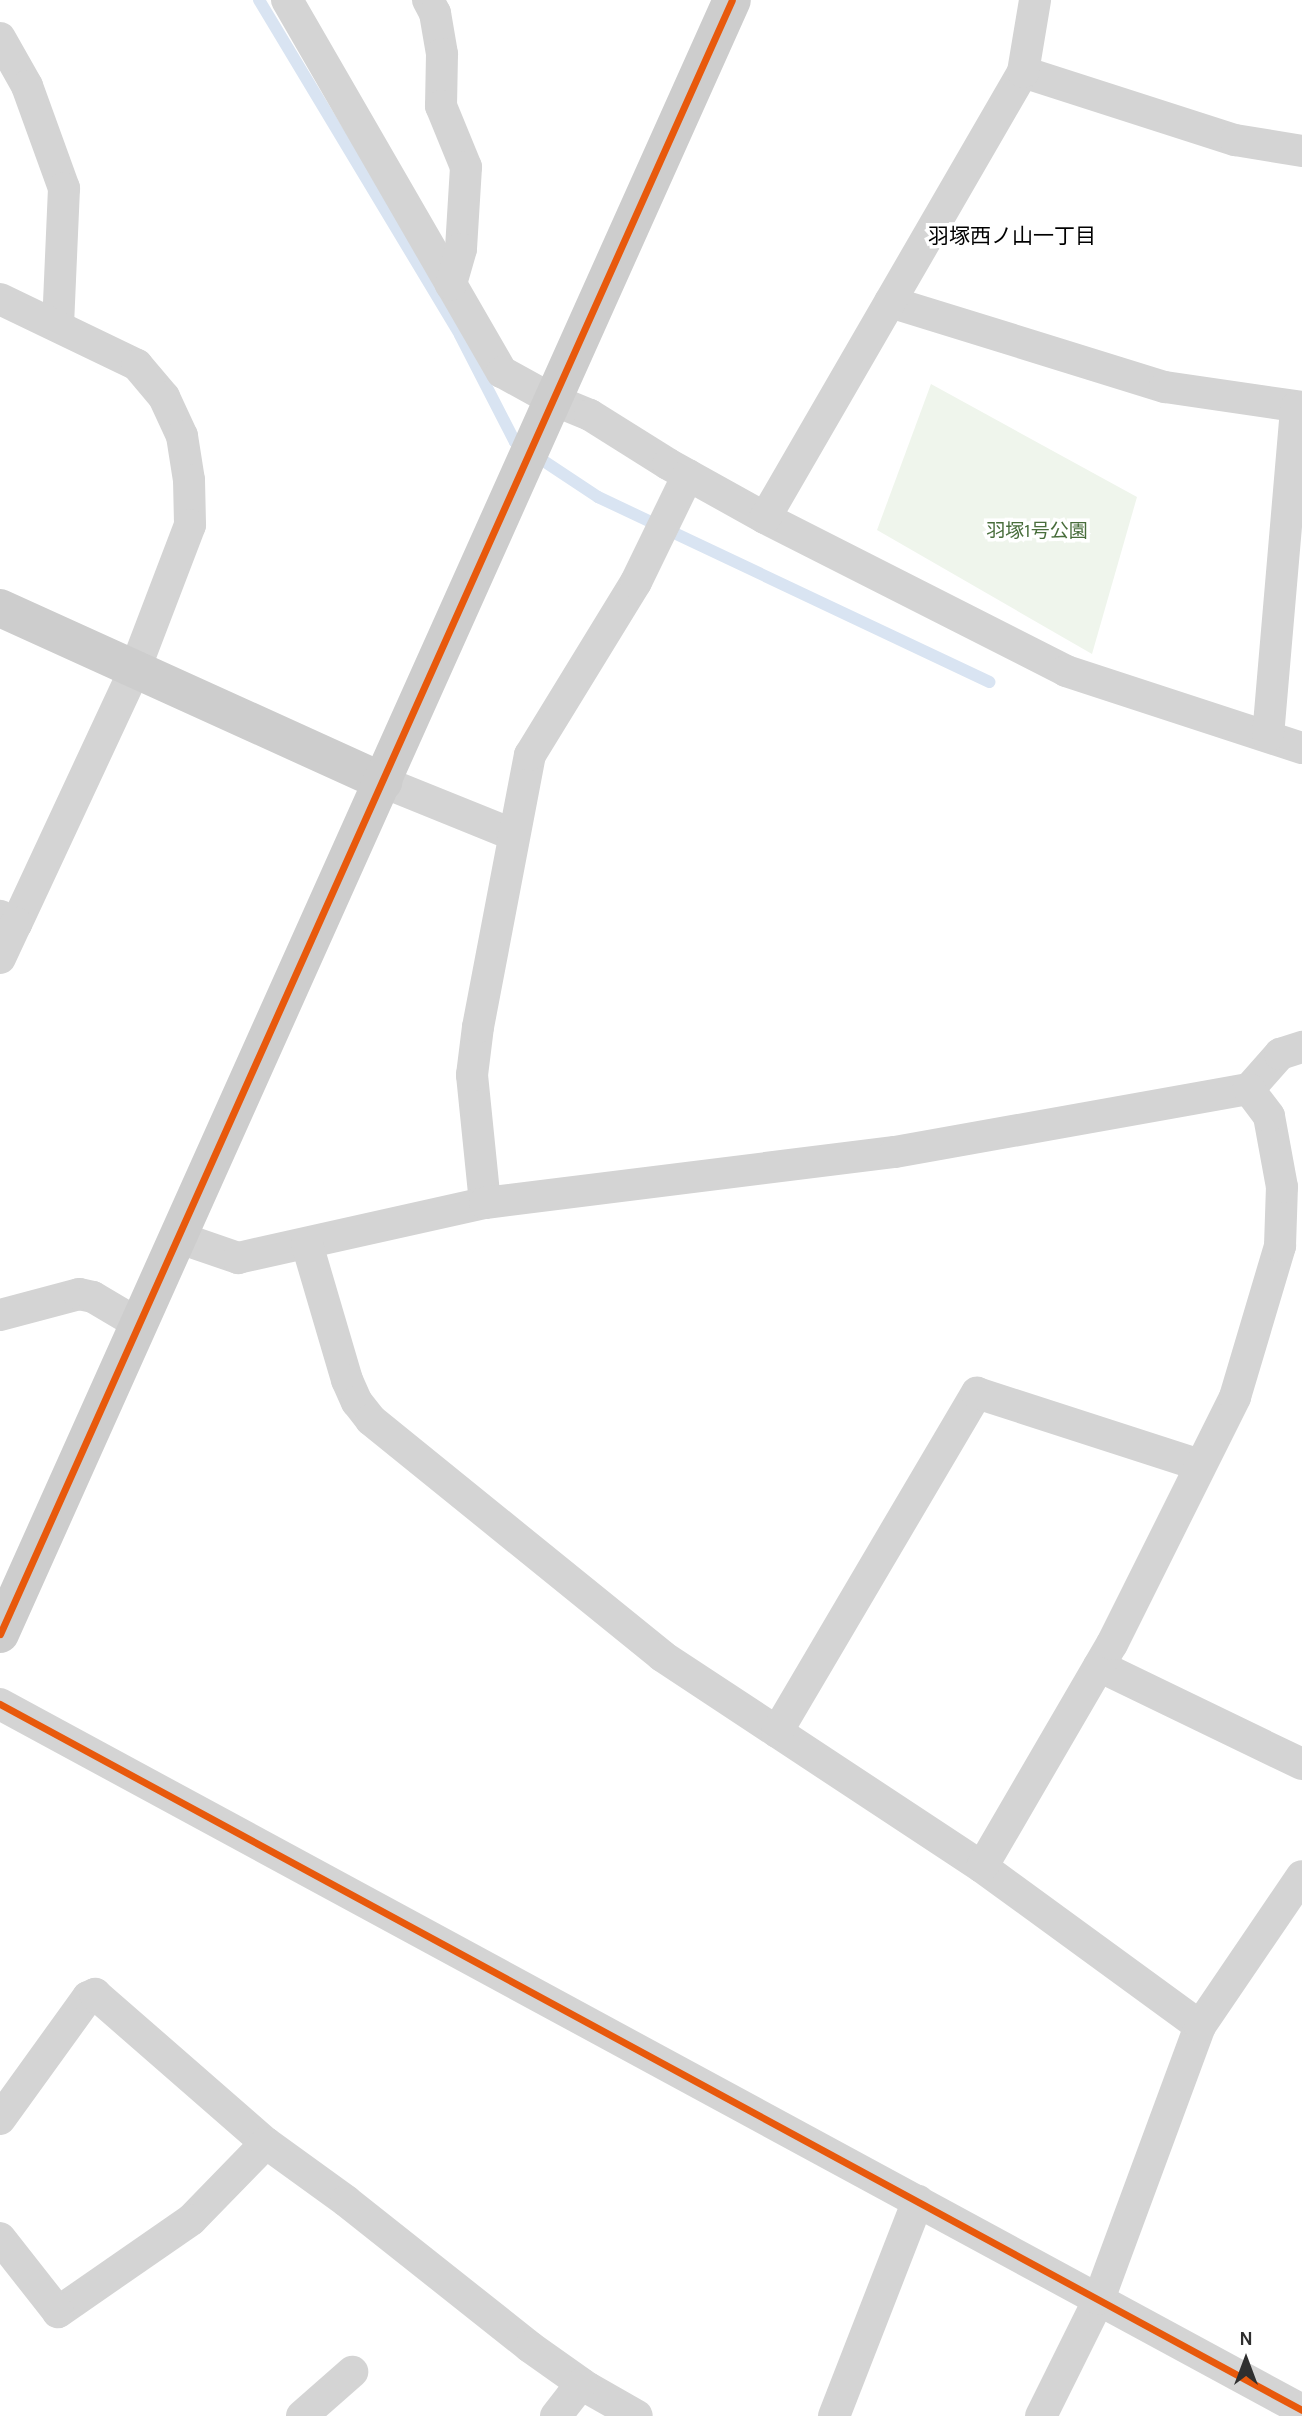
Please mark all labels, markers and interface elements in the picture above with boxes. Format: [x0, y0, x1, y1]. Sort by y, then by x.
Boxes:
district label: 羽塚西ノ山一丁目 [928, 223, 1096, 249]
park label: 羽塚1号公園 [986, 521, 1088, 543]
north arrow [1211, 2325, 1281, 2395]
text: N [1239, 2328, 1253, 2350]

